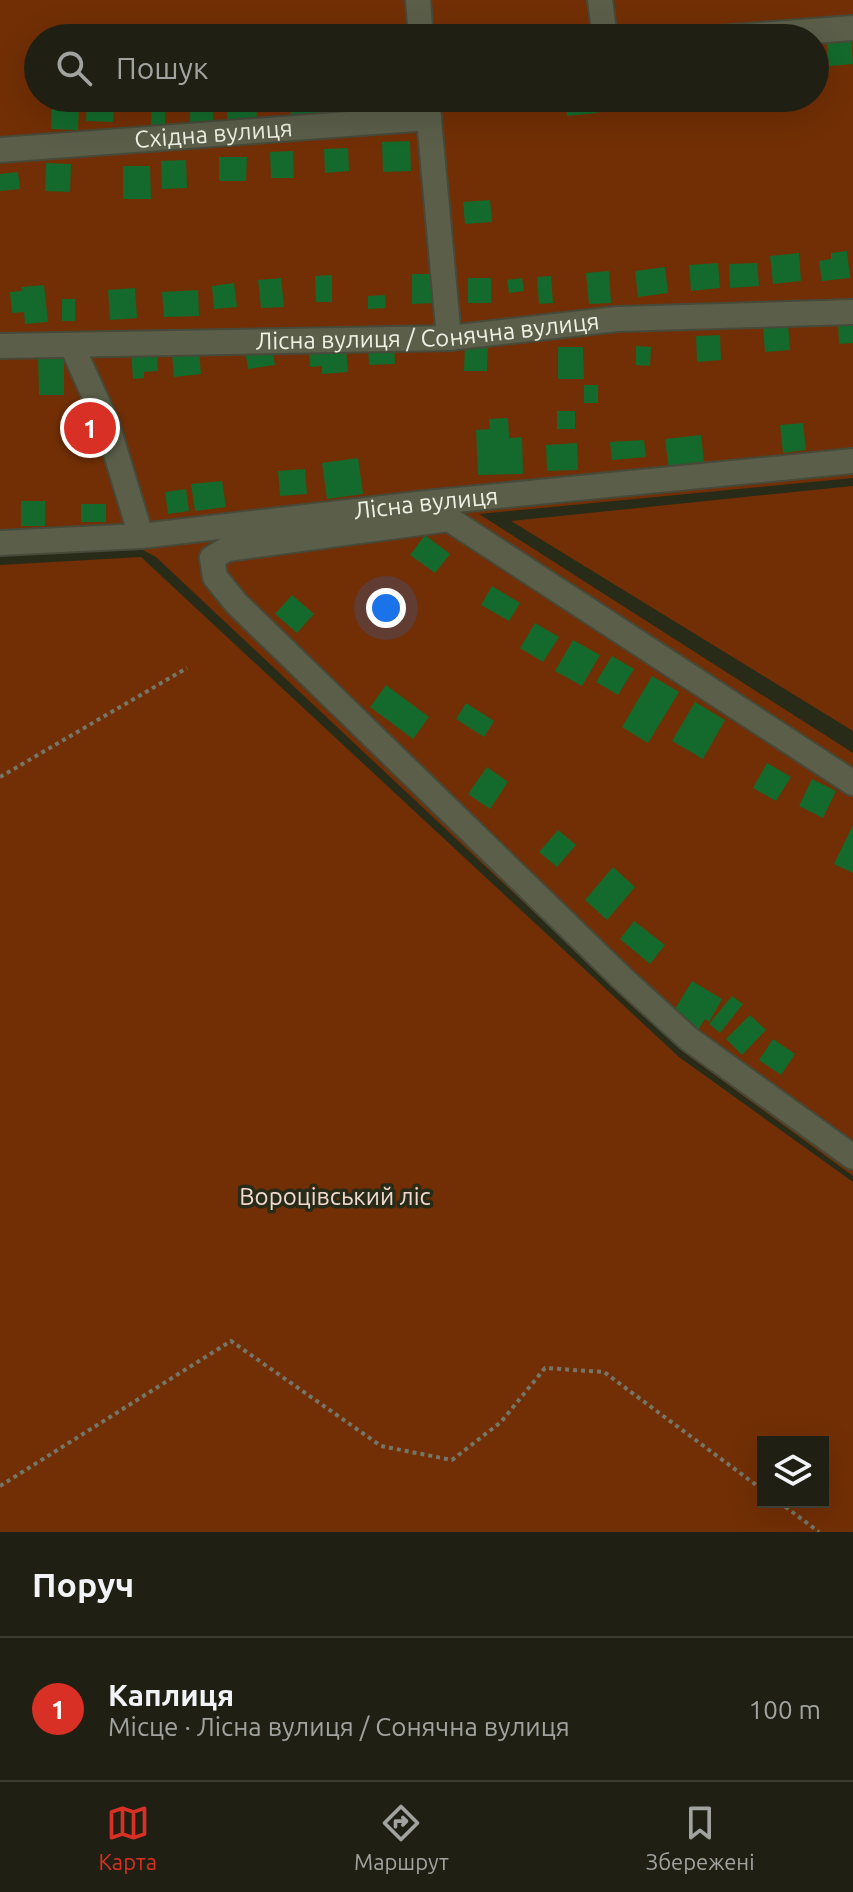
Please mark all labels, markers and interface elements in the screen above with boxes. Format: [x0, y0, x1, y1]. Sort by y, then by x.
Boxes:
search box [24, 24, 829, 112]
icon: search [52, 46, 96, 90]
text: Пошук [116, 51, 209, 85]
street label: Східна вулиця [133, 114, 293, 153]
street label: Лісна вулиця / Сонячна вулиця [255, 307, 601, 354]
pin: 1 [64, 398, 116, 458]
street label: Лісна вулиця [352, 482, 499, 524]
your location [366, 588, 406, 628]
park label: Вороцівський ліс [239, 1183, 431, 1210]
map controls [757, 1436, 829, 1508]
button: layers [757, 1436, 829, 1508]
text: Поруч [32, 1565, 134, 1603]
text: Каплиця [108, 1678, 234, 1712]
text: 1 [51, 1695, 65, 1724]
text: 100 m [749, 1695, 821, 1724]
text: Місце · Лісна вулиця / Сонячна вулиця [108, 1712, 570, 1741]
tab: Карта [98, 1801, 157, 1874]
tab: Маршрут [354, 1801, 449, 1874]
tab: Збережені [646, 1801, 755, 1874]

